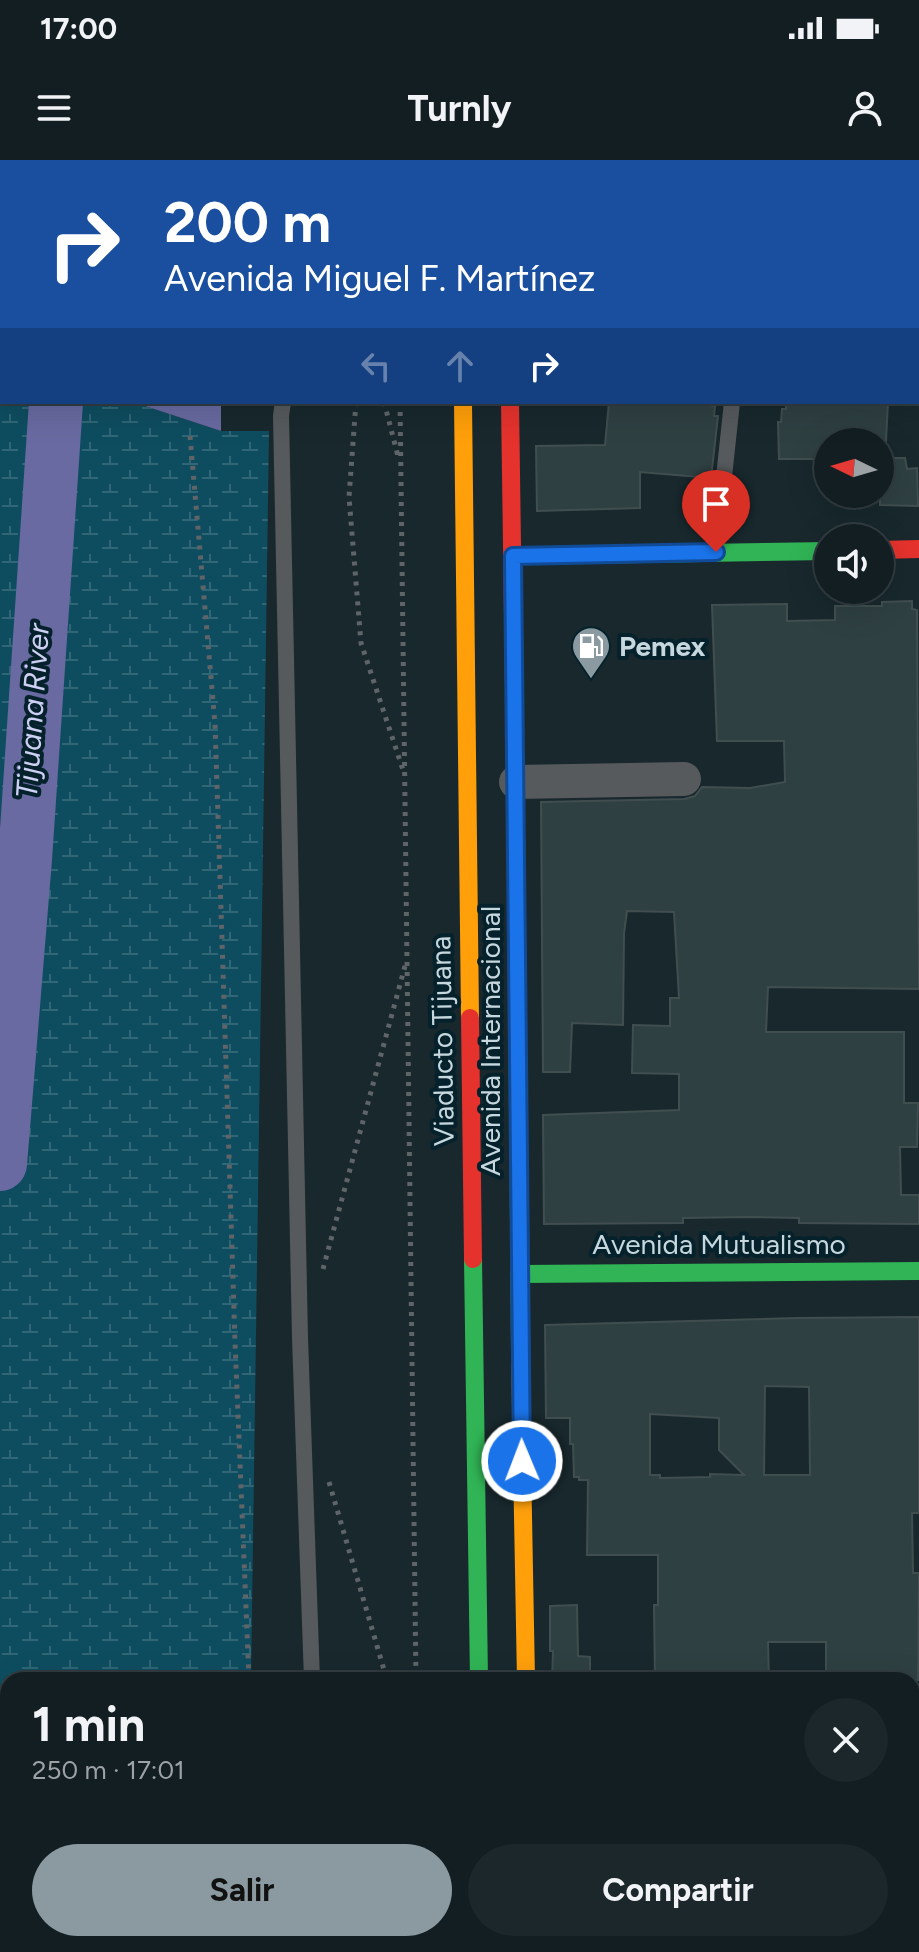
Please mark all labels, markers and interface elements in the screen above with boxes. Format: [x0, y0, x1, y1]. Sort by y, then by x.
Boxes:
text: 17:00 [40, 10, 117, 47]
icon: menu [32, 86, 76, 130]
icon: person [843, 86, 887, 130]
text: Turnly [408, 87, 511, 130]
text: 200 m [164, 189, 331, 256]
icon: right [32, 192, 136, 296]
text: Avenida Miguel F. Martínez [164, 257, 595, 300]
icon: left [354, 344, 398, 388]
icon: ahead [438, 344, 482, 388]
icon: right [522, 344, 566, 388]
north arrow [814, 428, 894, 508]
map controls [814, 428, 894, 604]
pin [682, 470, 750, 552]
icon: arrive [694, 482, 738, 526]
button: sound [814, 524, 894, 604]
water label: Tijuana River [8, 621, 57, 800]
fuel station icon: Pemex [570, 625, 612, 680]
place label: Pemex [619, 629, 706, 663]
street label: Avenida Internacional [473, 906, 507, 1176]
street label: Viaducto Tijuana [423, 936, 461, 1146]
street label: Avenida Mutualismo [592, 1227, 846, 1261]
position arrow [480, 1419, 564, 1503]
text: 1 min [32, 1695, 145, 1753]
button: close [804, 1698, 888, 1782]
text: 250 m · 17:01 [32, 1754, 185, 1786]
button: Salir [32, 1844, 452, 1936]
button: Compartir [468, 1844, 888, 1936]

